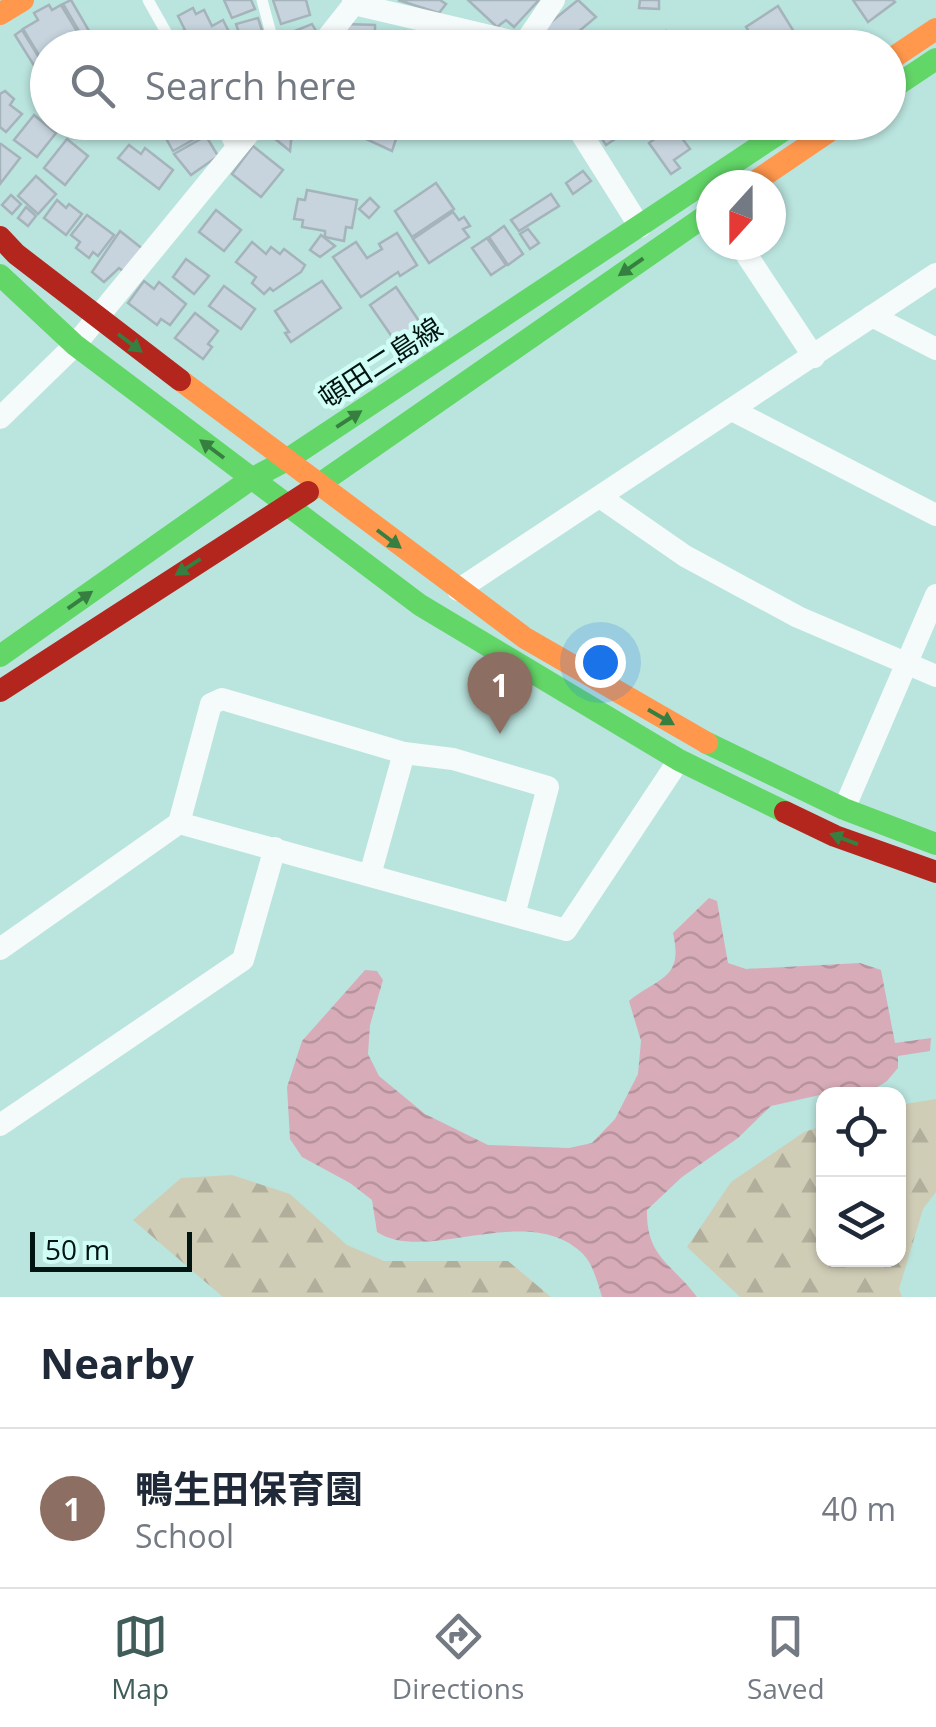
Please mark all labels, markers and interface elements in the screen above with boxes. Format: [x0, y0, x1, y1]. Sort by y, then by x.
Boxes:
search box [30, 30, 906, 140]
icon: search [65, 58, 120, 113]
text: Search here [145, 59, 357, 111]
north arrow [696, 170, 786, 260]
one-way arrow [618, 257, 644, 276]
street label: 頓田二島線 [311, 308, 449, 416]
one-way arrow [117, 332, 143, 352]
one-way arrow [336, 410, 363, 428]
one-way arrow [199, 440, 225, 460]
one-way arrow [376, 528, 402, 548]
one-way arrow [175, 558, 202, 576]
one-way arrow [66, 591, 93, 610]
your location [575, 637, 626, 688]
pin: 1 [468, 652, 532, 734]
one-way arrow [646, 708, 675, 725]
one-way arrow [829, 831, 859, 846]
map controls [816, 1087, 906, 1267]
button: locate [816, 1087, 906, 1177]
button: layers [816, 1177, 906, 1267]
scale bar [30, 1227, 192, 1272]
text: 50 m [45, 1230, 110, 1268]
text: Nearby [40, 1334, 194, 1391]
text: 鴨生田保育園 [135, 1462, 363, 1514]
text: 1 [63, 1487, 82, 1530]
text: 40 m [821, 1487, 896, 1530]
text: School [135, 1514, 234, 1557]
tab: Map [111, 1609, 169, 1707]
tab: Directions [392, 1609, 524, 1707]
tab: Saved [747, 1609, 825, 1707]

